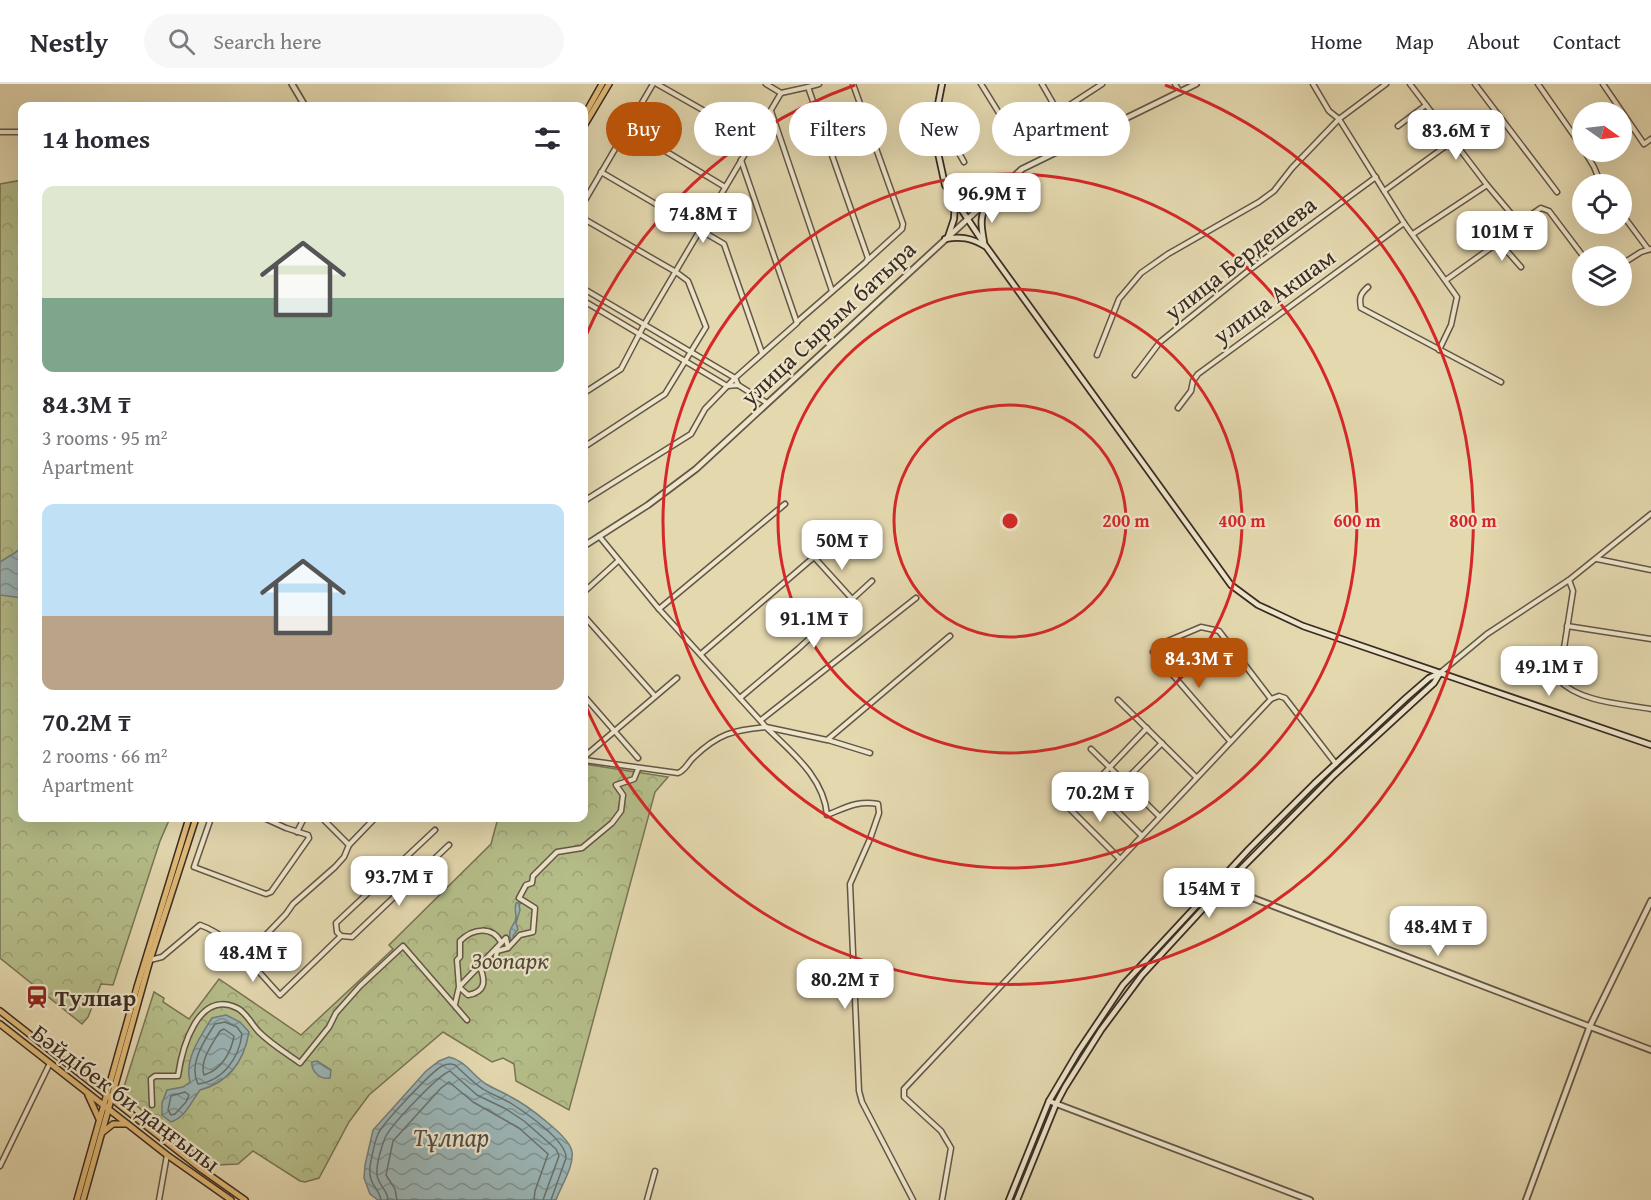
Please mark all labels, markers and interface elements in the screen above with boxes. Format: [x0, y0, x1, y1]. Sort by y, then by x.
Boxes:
search box [144, 14, 564, 68]
text: Nestly [30, 21, 108, 62]
icon: search [165, 25, 198, 58]
text: Search here [213, 25, 322, 57]
text: Home [1311, 26, 1362, 57]
text: Map [1395, 26, 1434, 57]
text: About [1467, 26, 1520, 57]
text: Contact [1553, 26, 1621, 57]
chip: Buy [606, 102, 682, 156]
chip: Rent [694, 102, 777, 156]
chip: Filters [789, 102, 887, 156]
chip: New [899, 102, 980, 156]
chip: Apartment [992, 102, 1130, 156]
north arrow [1572, 102, 1632, 162]
map controls [1572, 102, 1632, 306]
pin: 83.6M ₸ [1401, 110, 1511, 161]
text: 83.6M ₸ [1422, 115, 1490, 144]
text: 14 homes [42, 119, 150, 158]
icon: filters [531, 122, 564, 155]
pin: 96.9M ₸ [937, 173, 1047, 224]
button: locate [1572, 174, 1632, 234]
text: 96.9M ₸ [958, 178, 1026, 207]
street label: улица Бердешева [1156, 187, 1324, 329]
pin: 74.8M ₸ [648, 193, 758, 244]
text: 74.8M ₸ [669, 198, 737, 227]
pin: 101M ₸ [1453, 211, 1551, 262]
text: 101M ₸ [1470, 216, 1534, 245]
icon: home [249, 225, 357, 333]
street label: улица Сырым батыра [732, 232, 924, 414]
street label: улица Акшам [1205, 240, 1343, 353]
button: layers [1572, 246, 1632, 306]
text: 84.3M ₸ [42, 384, 131, 423]
text: 3 rooms · 95 m² [42, 423, 168, 452]
text: Apartment [42, 452, 134, 481]
text: 200 m [1102, 507, 1150, 534]
text: 400 m [1218, 507, 1266, 534]
text: 600 m [1333, 507, 1381, 534]
text: 800 m [1449, 507, 1497, 534]
centre of rings [1000, 511, 1020, 531]
pin: 50M ₸ [800, 520, 884, 571]
text: 50M ₸ [816, 525, 868, 554]
icon: home [249, 543, 357, 651]
pin: 91.1M ₸ [759, 598, 869, 649]
text: 91.1M ₸ [780, 603, 848, 632]
pin: 84.3M ₸ [1144, 638, 1254, 689]
text: 84.3M ₸ [1165, 643, 1233, 672]
pin: 49.1M ₸ [1494, 646, 1604, 697]
text: 49.1M ₸ [1515, 651, 1583, 680]
text: 70.2M ₸ [42, 702, 131, 741]
text: 2 rooms · 66 m² [42, 741, 168, 770]
text: Apartment [42, 770, 134, 799]
pin: 70.2M ₸ [1045, 772, 1155, 823]
text: 70.2M ₸ [1066, 777, 1134, 806]
pin: 93.7M ₸ [344, 856, 454, 907]
text: 93.7M ₸ [365, 861, 433, 890]
pin: 154M ₸ [1160, 868, 1258, 919]
text: 154M ₸ [1177, 873, 1241, 902]
pin: 48.4M ₸ [1383, 906, 1493, 957]
text: 48.4M ₸ [1404, 911, 1472, 940]
pin: 48.4M ₸ [198, 932, 308, 983]
text: 48.4M ₸ [219, 937, 287, 966]
park label: Зоопарк [471, 943, 549, 978]
pin: 80.2M ₸ [790, 959, 900, 1010]
text: 80.2M ₸ [811, 964, 879, 993]
place label: Тулпар [55, 980, 136, 1015]
station icon: Тулпар [24, 984, 50, 1010]
street label: Бәйдібек би даңғылы [25, 1015, 228, 1181]
water label: Тұлпар [413, 1117, 489, 1156]

